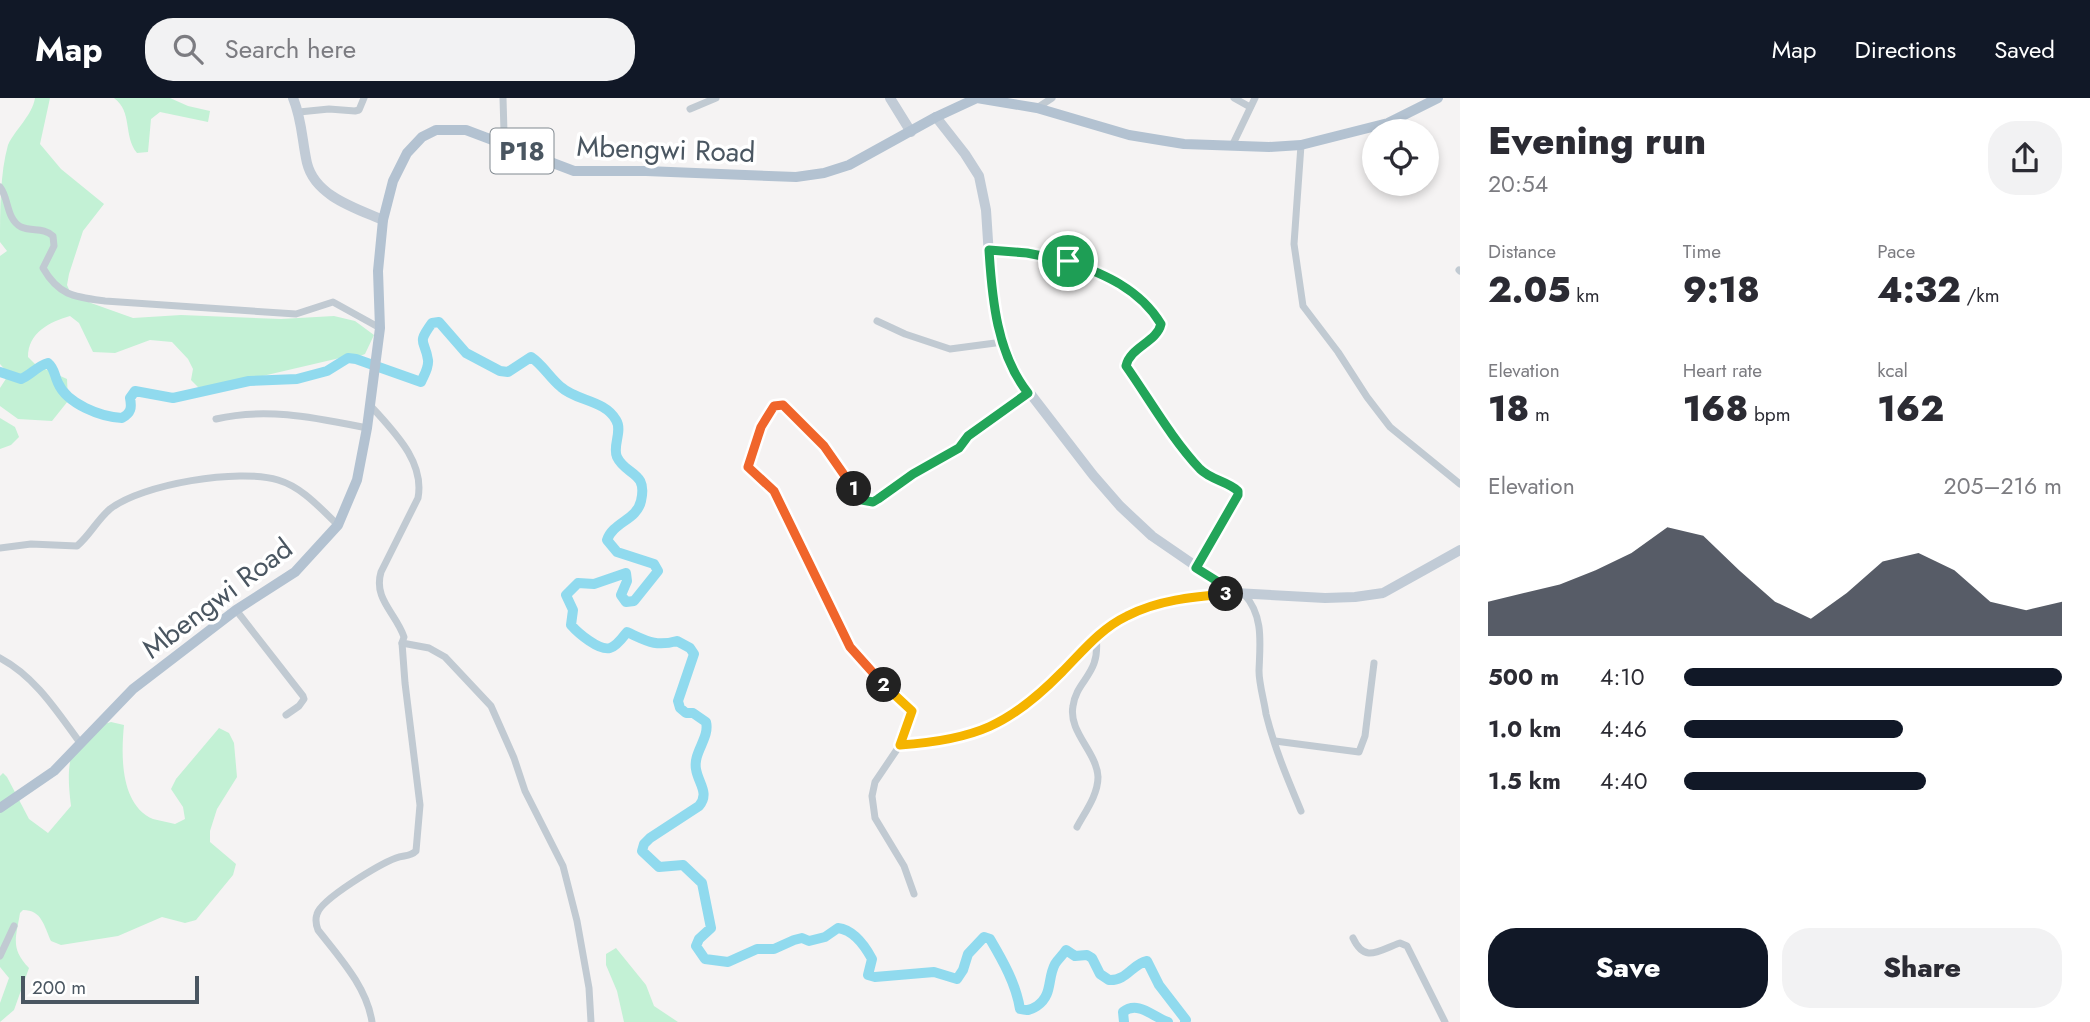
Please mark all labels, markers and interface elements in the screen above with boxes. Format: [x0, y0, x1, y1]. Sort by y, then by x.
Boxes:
search box [145, 18, 635, 81]
text: Map [35, 26, 103, 73]
icon: search [169, 30, 207, 68]
text: Search here [225, 30, 356, 68]
text: Map [1772, 32, 1817, 67]
text: Directions [1855, 32, 1956, 67]
text: Saved [1994, 32, 2055, 67]
text: Evening run [1488, 113, 1706, 168]
map controls [1362, 119, 1439, 196]
button: locate [1362, 119, 1439, 196]
button: share [1988, 121, 2062, 195]
street label: Mbengwi Road [576, 126, 756, 173]
road number: P18 [490, 128, 554, 174]
text: 20:54 [1488, 167, 1548, 201]
pin [1038, 231, 1098, 291]
text: Distance [1488, 238, 1556, 265]
text: Time [1683, 238, 1721, 265]
text: Pace [1877, 238, 1915, 265]
icon: arrive [1049, 242, 1087, 280]
text: 2.05 [1488, 265, 1571, 315]
text: 9:18 [1683, 265, 1760, 315]
text: 4:32 [1877, 265, 1961, 315]
text: km [1571, 282, 1600, 309]
text: /km [1961, 282, 2000, 309]
text: Elevation [1488, 357, 1560, 384]
text: Heart rate [1683, 357, 1762, 384]
text: kcal [1877, 357, 1908, 384]
text: 18 [1488, 384, 1529, 434]
text: 168 [1683, 384, 1748, 434]
text: 162 [1877, 384, 1944, 434]
text: m [1529, 401, 1550, 428]
text: bpm [1748, 401, 1790, 428]
text: Elevation [1488, 469, 1575, 503]
text: 205–216 m [1944, 469, 2062, 503]
pin: 1 [836, 472, 872, 506]
text: 1 [849, 475, 858, 502]
street label: Mbengwi Road [134, 528, 301, 669]
pin: 3 [1208, 576, 1244, 612]
text: 3 [1220, 580, 1231, 607]
text: 500 m [1488, 660, 1559, 694]
text: 4:10 [1600, 660, 1644, 694]
pin: 2 [866, 668, 902, 702]
text: 2 [877, 671, 890, 698]
text: 1.0 km [1488, 712, 1561, 746]
text: 4:46 [1600, 712, 1647, 746]
text: 1.5 km [1488, 764, 1561, 798]
text: 4:40 [1600, 764, 1648, 798]
button: Save [1488, 928, 1768, 1008]
button: Share [1782, 928, 2062, 1008]
scale bar [21, 973, 200, 1005]
text: 200 m [32, 974, 86, 1001]

